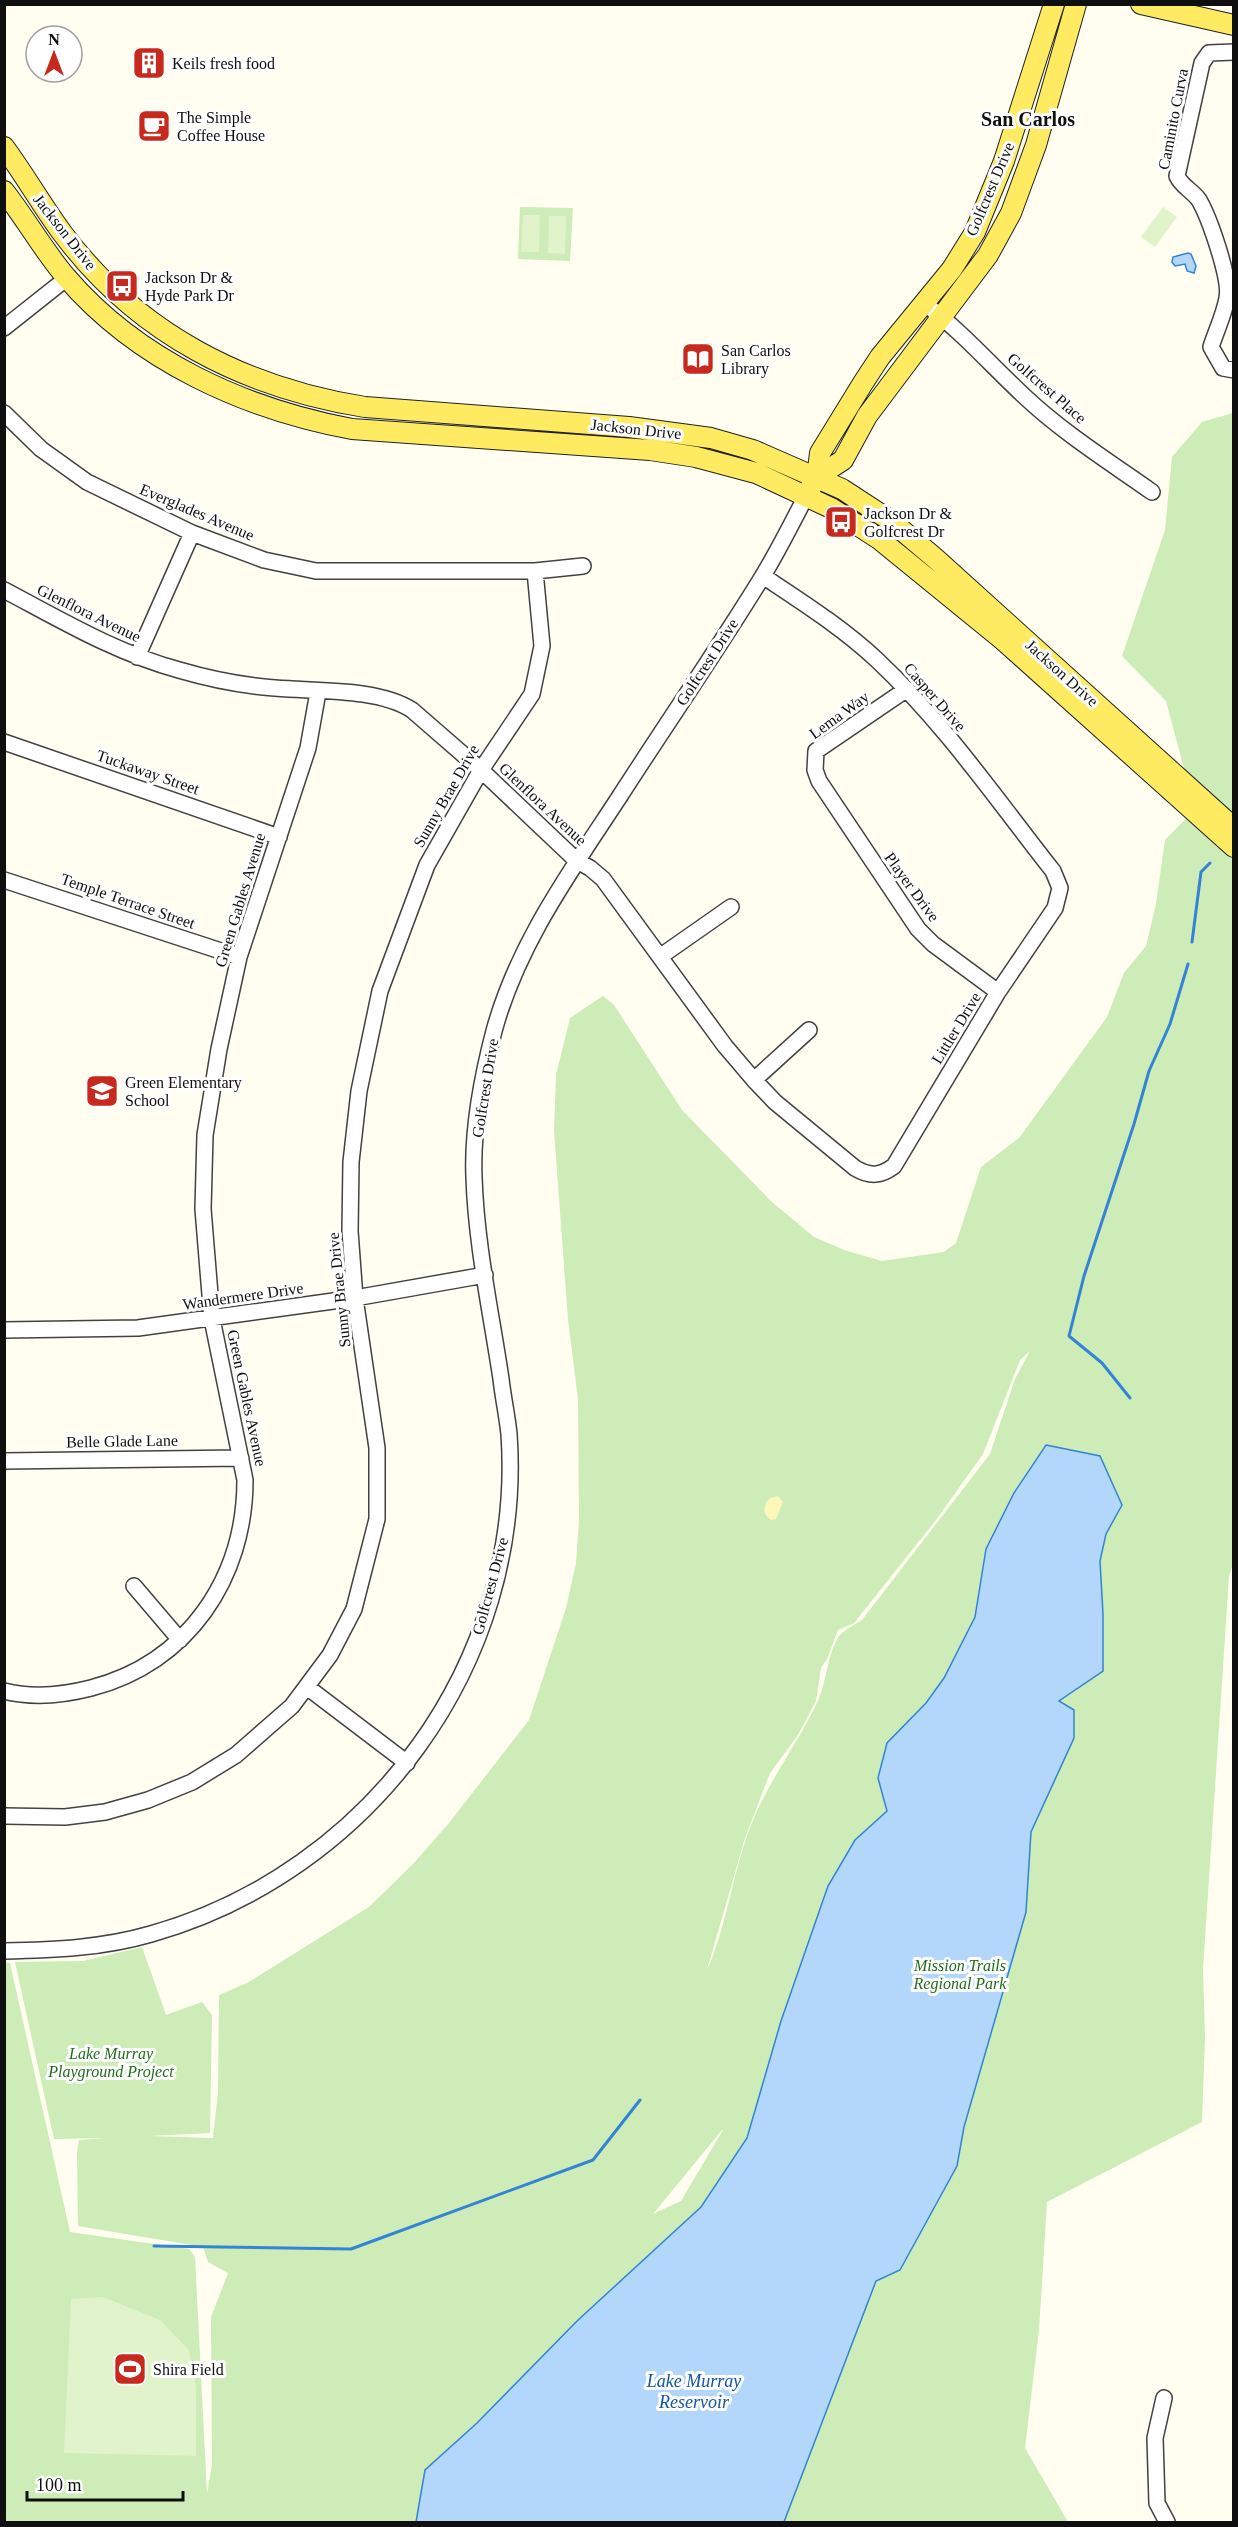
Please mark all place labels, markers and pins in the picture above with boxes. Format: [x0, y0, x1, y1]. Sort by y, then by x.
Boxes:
building icon: Keils fresh food [131, 45, 167, 81]
place label: Keils fresh food [172, 55, 275, 72]
cafe icon: The Simple Coffee House [136, 108, 172, 144]
place label: The Simple Coffee House [177, 109, 265, 144]
bus stop icon: Jackson Dr & Hyde Park Dr [104, 268, 140, 304]
place label: Jackson Dr & Hyde Park Dr [145, 269, 235, 305]
library icon: San Carlos Library [680, 341, 716, 377]
place label: San Carlos Library [721, 342, 791, 378]
bus stop icon: Jackson Dr & Golfcrest Dr [823, 504, 859, 540]
place label: Jackson Dr & Golfcrest Dr [864, 505, 953, 540]
school or university icon: Green Elementary School [84, 1073, 120, 1109]
place label: Green Elementary School [125, 1074, 242, 1109]
sports icon: Shira Field [112, 2351, 148, 2387]
place label: Shira Field [153, 2361, 224, 2378]

